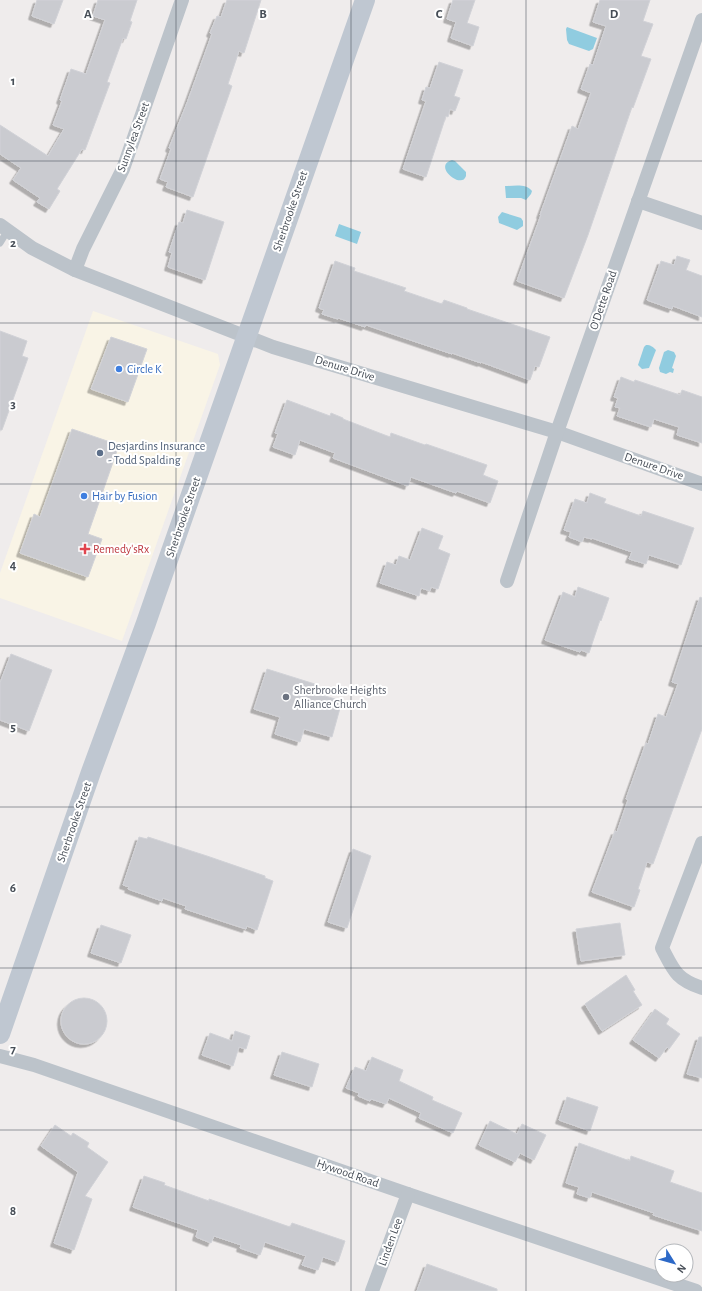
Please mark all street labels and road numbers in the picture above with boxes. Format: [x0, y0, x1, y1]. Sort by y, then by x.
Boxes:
street label: Sunnylea Street [115, 100, 152, 174]
street label: Sherbrooke Street [271, 169, 309, 253]
street label: O'Dette Road [587, 269, 619, 331]
street label: Denure Drive [314, 353, 376, 383]
street label: Denure Drive [623, 450, 685, 482]
street label: Sherbrooke Street [164, 475, 202, 559]
street label: Sherbrooke Street [55, 780, 93, 864]
street label: Hywood Road [315, 1157, 381, 1190]
street label: Linden Lee [376, 1216, 404, 1268]

